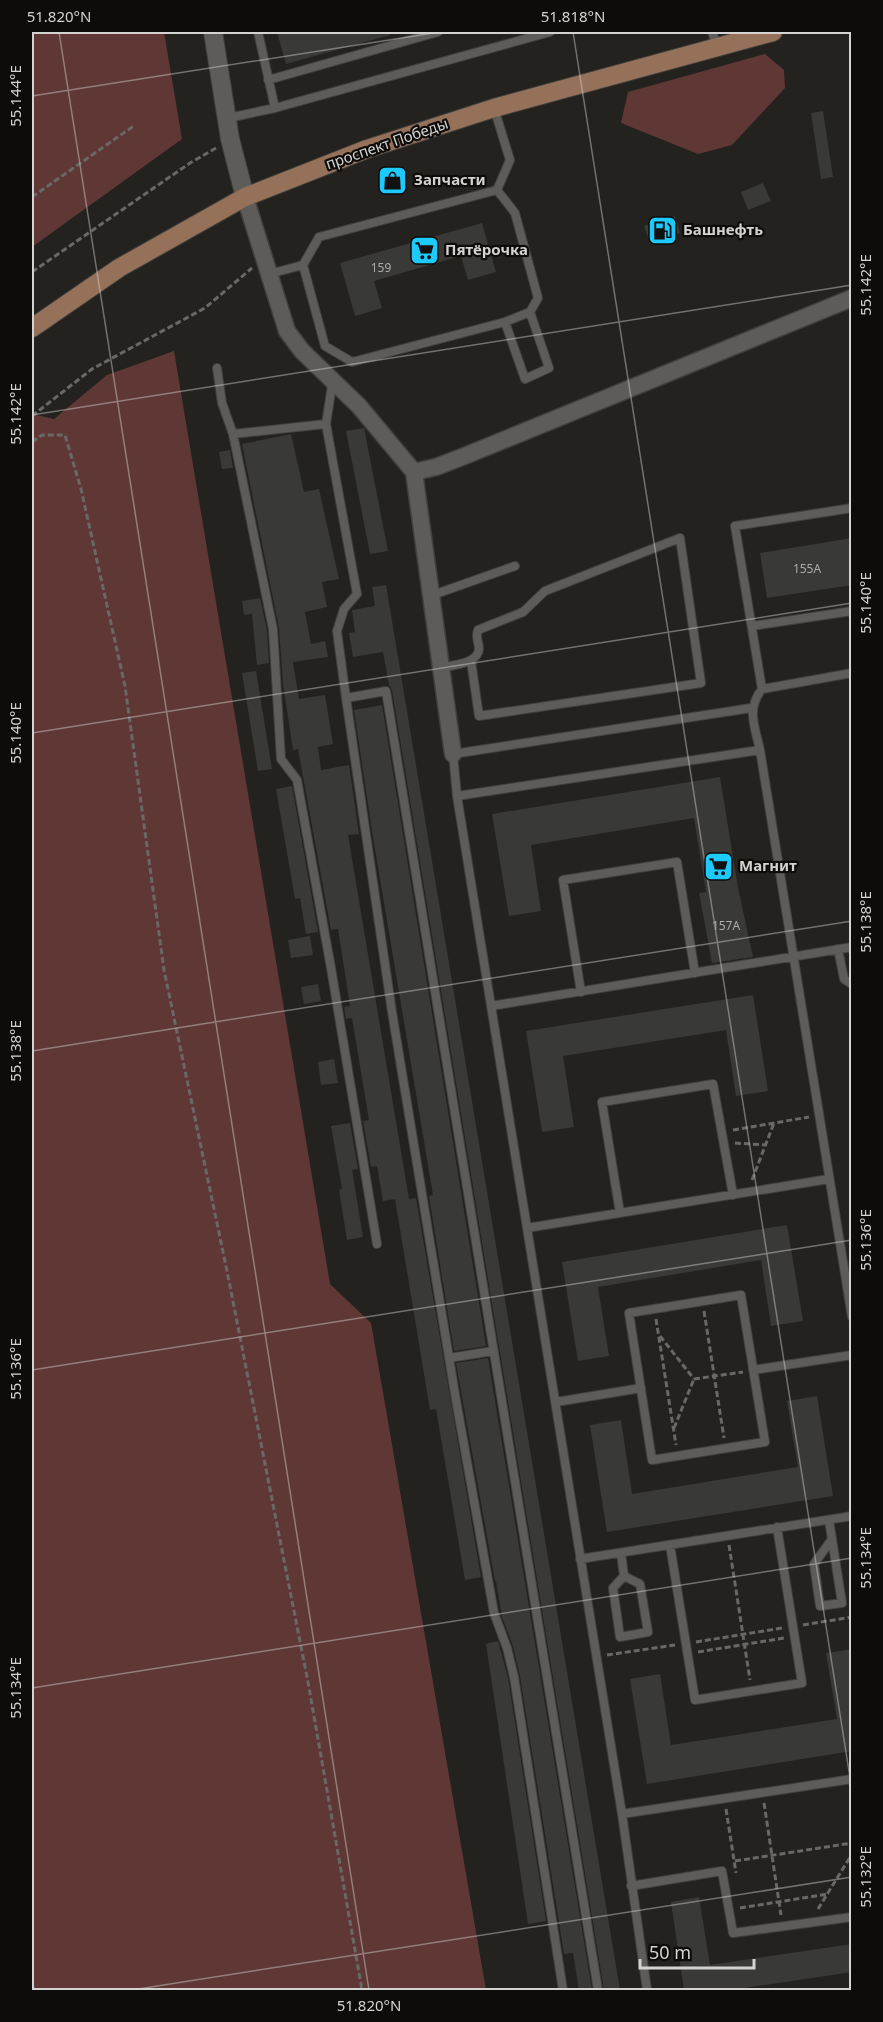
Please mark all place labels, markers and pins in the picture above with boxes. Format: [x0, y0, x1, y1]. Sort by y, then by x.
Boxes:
shop icon: Запчасти [377, 164, 409, 196]
place label: Запчасти [414, 169, 486, 189]
fuel station icon: Башнефть [646, 214, 678, 246]
place label: Башнефть [683, 219, 763, 239]
supermarket icon: Пятёрочка [408, 234, 440, 266]
place label: Пятёрочка [445, 239, 528, 259]
supermarket icon: Магнит [702, 850, 734, 882]
place label: Магнит [739, 855, 797, 875]

